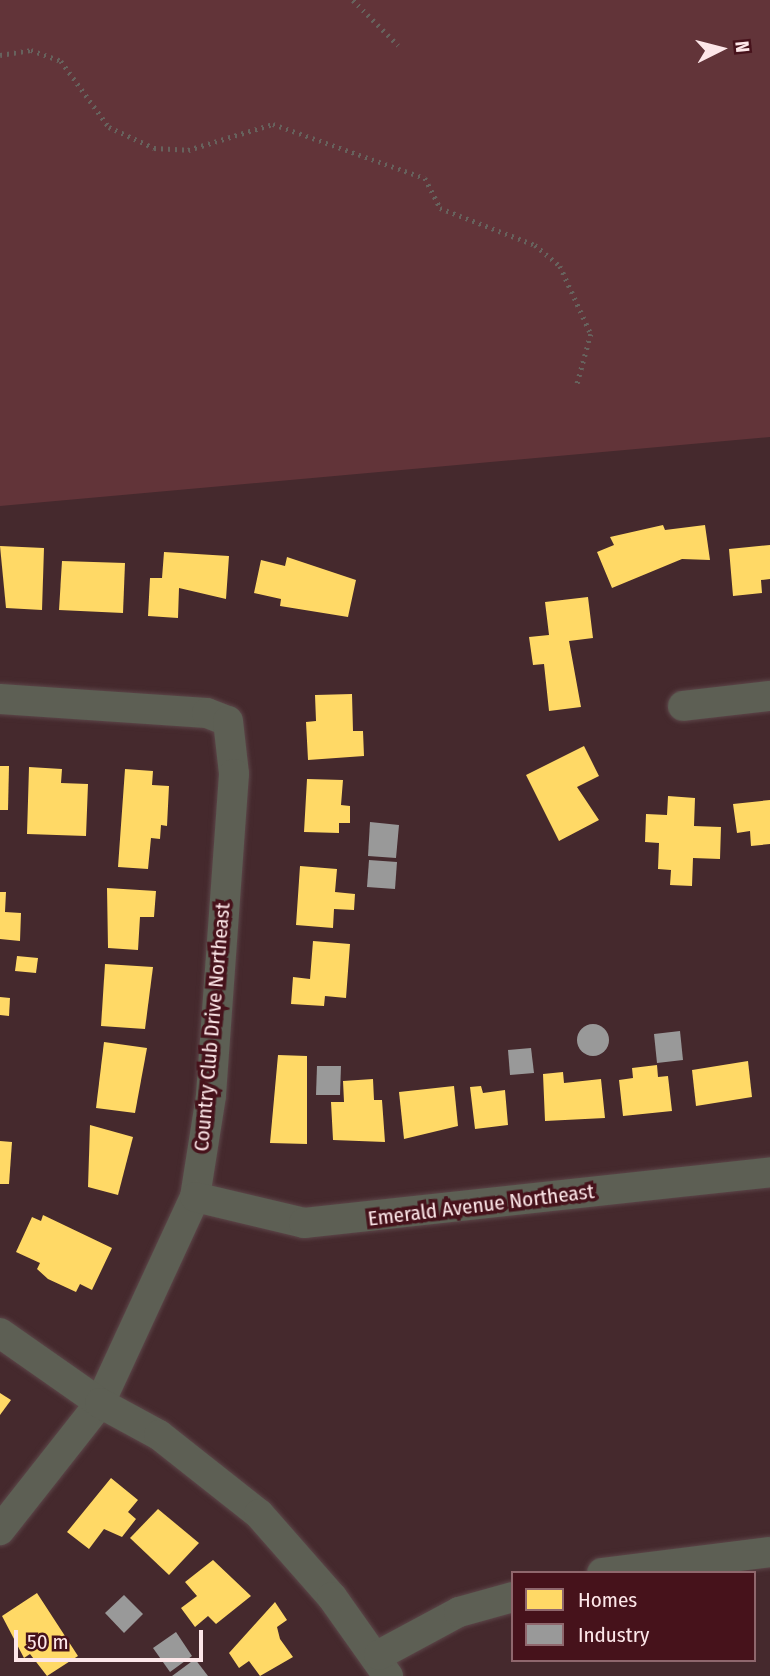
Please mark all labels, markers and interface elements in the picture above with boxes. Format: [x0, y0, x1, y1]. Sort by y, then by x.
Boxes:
north arrow [686, 14, 756, 84]
text: N [730, 40, 754, 54]
street label: Country Club Drive Northeast [189, 902, 235, 1152]
street label: Emerald Avenue Northeast [366, 1179, 596, 1231]
legend [511, 1571, 756, 1662]
text: Homes [578, 1587, 637, 1613]
scale bar [18, 1616, 206, 1660]
text: Industry [578, 1622, 649, 1648]
text: 50 m [27, 1629, 69, 1655]

